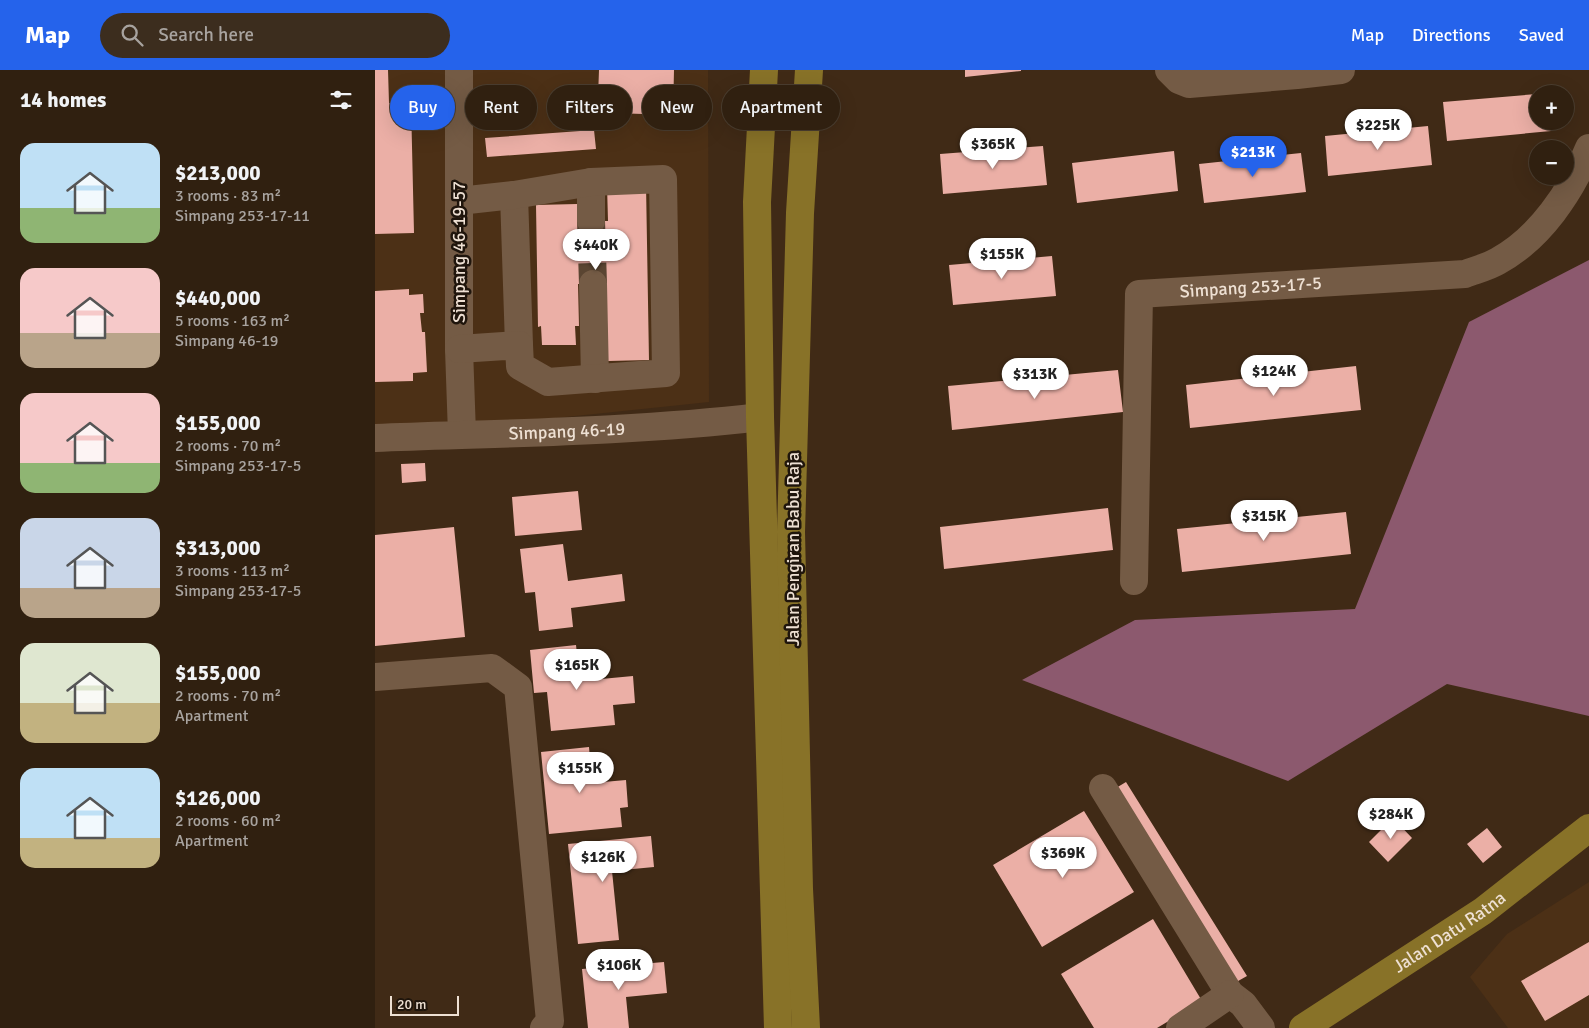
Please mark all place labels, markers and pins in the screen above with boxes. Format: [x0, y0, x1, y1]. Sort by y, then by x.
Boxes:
pin: $225K [1343, 108, 1413, 151]
pin: $365K [958, 128, 1028, 170]
pin: $213K [1218, 136, 1288, 178]
pin: $440K [561, 228, 631, 271]
pin: $155K [967, 238, 1037, 280]
pin: $124K [1239, 354, 1309, 397]
pin: $313K [1000, 358, 1070, 400]
pin: $315K [1229, 500, 1299, 542]
pin: $165K [542, 648, 612, 691]
pin: $155K [545, 752, 615, 794]
pin: $284K [1356, 798, 1426, 840]
pin: $369K [1028, 836, 1098, 879]
pin: $126K [568, 840, 638, 883]
pin: $106K [584, 948, 654, 991]

